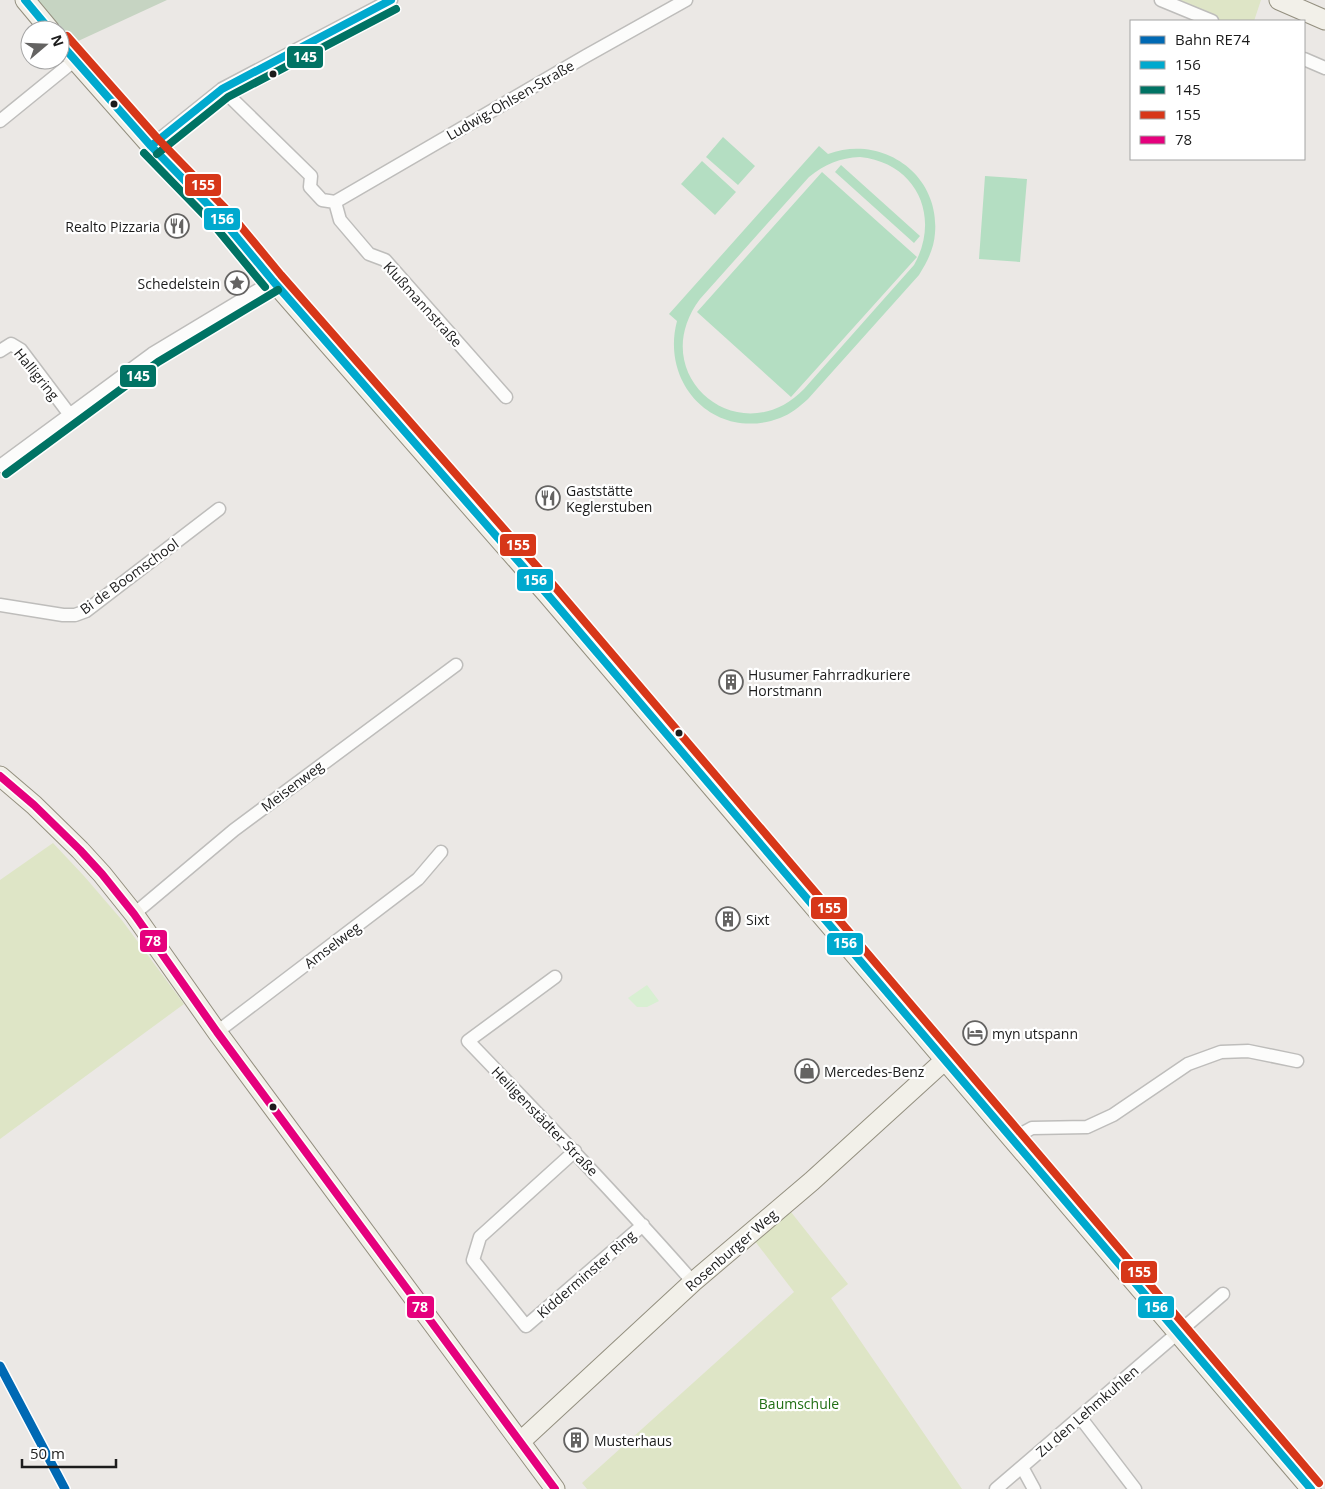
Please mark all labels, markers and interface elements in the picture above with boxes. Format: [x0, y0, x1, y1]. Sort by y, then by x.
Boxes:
north arrow [20, 20, 70, 70]
legend [1130, 20, 1305, 160]
text: Bahn RE74 [1175, 29, 1250, 49]
text: N [47, 32, 69, 49]
line badge: 145 [286, 45, 324, 69]
text: 145 [293, 47, 317, 66]
text: 156 [1175, 54, 1201, 74]
street label: Ludwig-Ohlsen-Straße [443, 56, 577, 144]
unlabelled marker [268, 69, 278, 79]
text: 145 [1175, 79, 1201, 99]
unlabelled marker [109, 99, 119, 109]
text: 155 [1175, 104, 1201, 124]
text: 78 [1175, 129, 1192, 149]
line badge: 155 [184, 173, 222, 197]
text: 155 [191, 175, 215, 194]
line badge: 156 [203, 207, 241, 231]
text: 156 [210, 209, 234, 228]
restaurant icon: Realto Pizzaria [164, 213, 190, 239]
place label: Realto Pizzaria [65, 217, 160, 236]
street label: Klußmannstraße [379, 257, 467, 351]
place icon: Schedelstein [224, 270, 250, 296]
place label: Schedelstein [138, 274, 220, 293]
street label: Halligring [10, 344, 64, 404]
line badge: 145 [119, 364, 157, 388]
text: 145 [126, 366, 150, 385]
place label: Gaststätte Keglerstuben [566, 481, 652, 516]
restaurant icon: Gaststätte Keglerstuben [535, 485, 561, 511]
line badge: 155 [499, 533, 537, 557]
street label: Bi de Boomschool [76, 534, 182, 618]
text: 155 [506, 535, 530, 554]
line badge: 156 [516, 568, 554, 592]
text: 156 [523, 570, 547, 589]
place label: Husumer Fahrradkuriere Horstmann [748, 665, 911, 700]
building icon: Husumer Fahrradkuriere Horstmann [718, 669, 744, 695]
unlabelled marker [674, 728, 684, 738]
street label: Meisenweg [257, 756, 327, 816]
line badge: 155 [810, 896, 848, 920]
text: 155 [817, 898, 841, 917]
building icon: Sixt [715, 906, 741, 932]
place label: Sixt [746, 910, 770, 929]
street label: Amselweg [300, 917, 364, 973]
line badge: 78 [139, 929, 168, 953]
text: 78 [145, 931, 161, 950]
line badge: 156 [826, 932, 864, 956]
text: 156 [833, 933, 857, 952]
hotel icon: myn utspann [962, 1020, 988, 1046]
place label: myn utspann [992, 1024, 1078, 1043]
shop icon: Mercedes-Benz [794, 1058, 820, 1084]
street label: Heiligenstädter Straße [488, 1062, 603, 1180]
place label: Mercedes-Benz [824, 1062, 925, 1081]
unlabelled marker [268, 1102, 278, 1112]
street label: Rosenburger Weg [681, 1204, 781, 1295]
street label: Kidderminster Ring [533, 1226, 640, 1322]
line badge: 155 [1120, 1260, 1158, 1284]
text: 155 [1127, 1262, 1151, 1281]
line badge: 78 [406, 1295, 435, 1319]
line badge: 156 [1137, 1295, 1175, 1319]
text: 78 [412, 1297, 428, 1316]
text: 156 [1144, 1297, 1168, 1316]
street label: Zu den Lehmkuhlen [1032, 1361, 1142, 1461]
park label: Baumschule [759, 1394, 839, 1413]
building icon: Musterhaus [563, 1427, 589, 1453]
place label: Musterhaus [594, 1431, 672, 1450]
scale bar [22, 1436, 116, 1468]
text: 50 m [30, 1443, 65, 1463]

